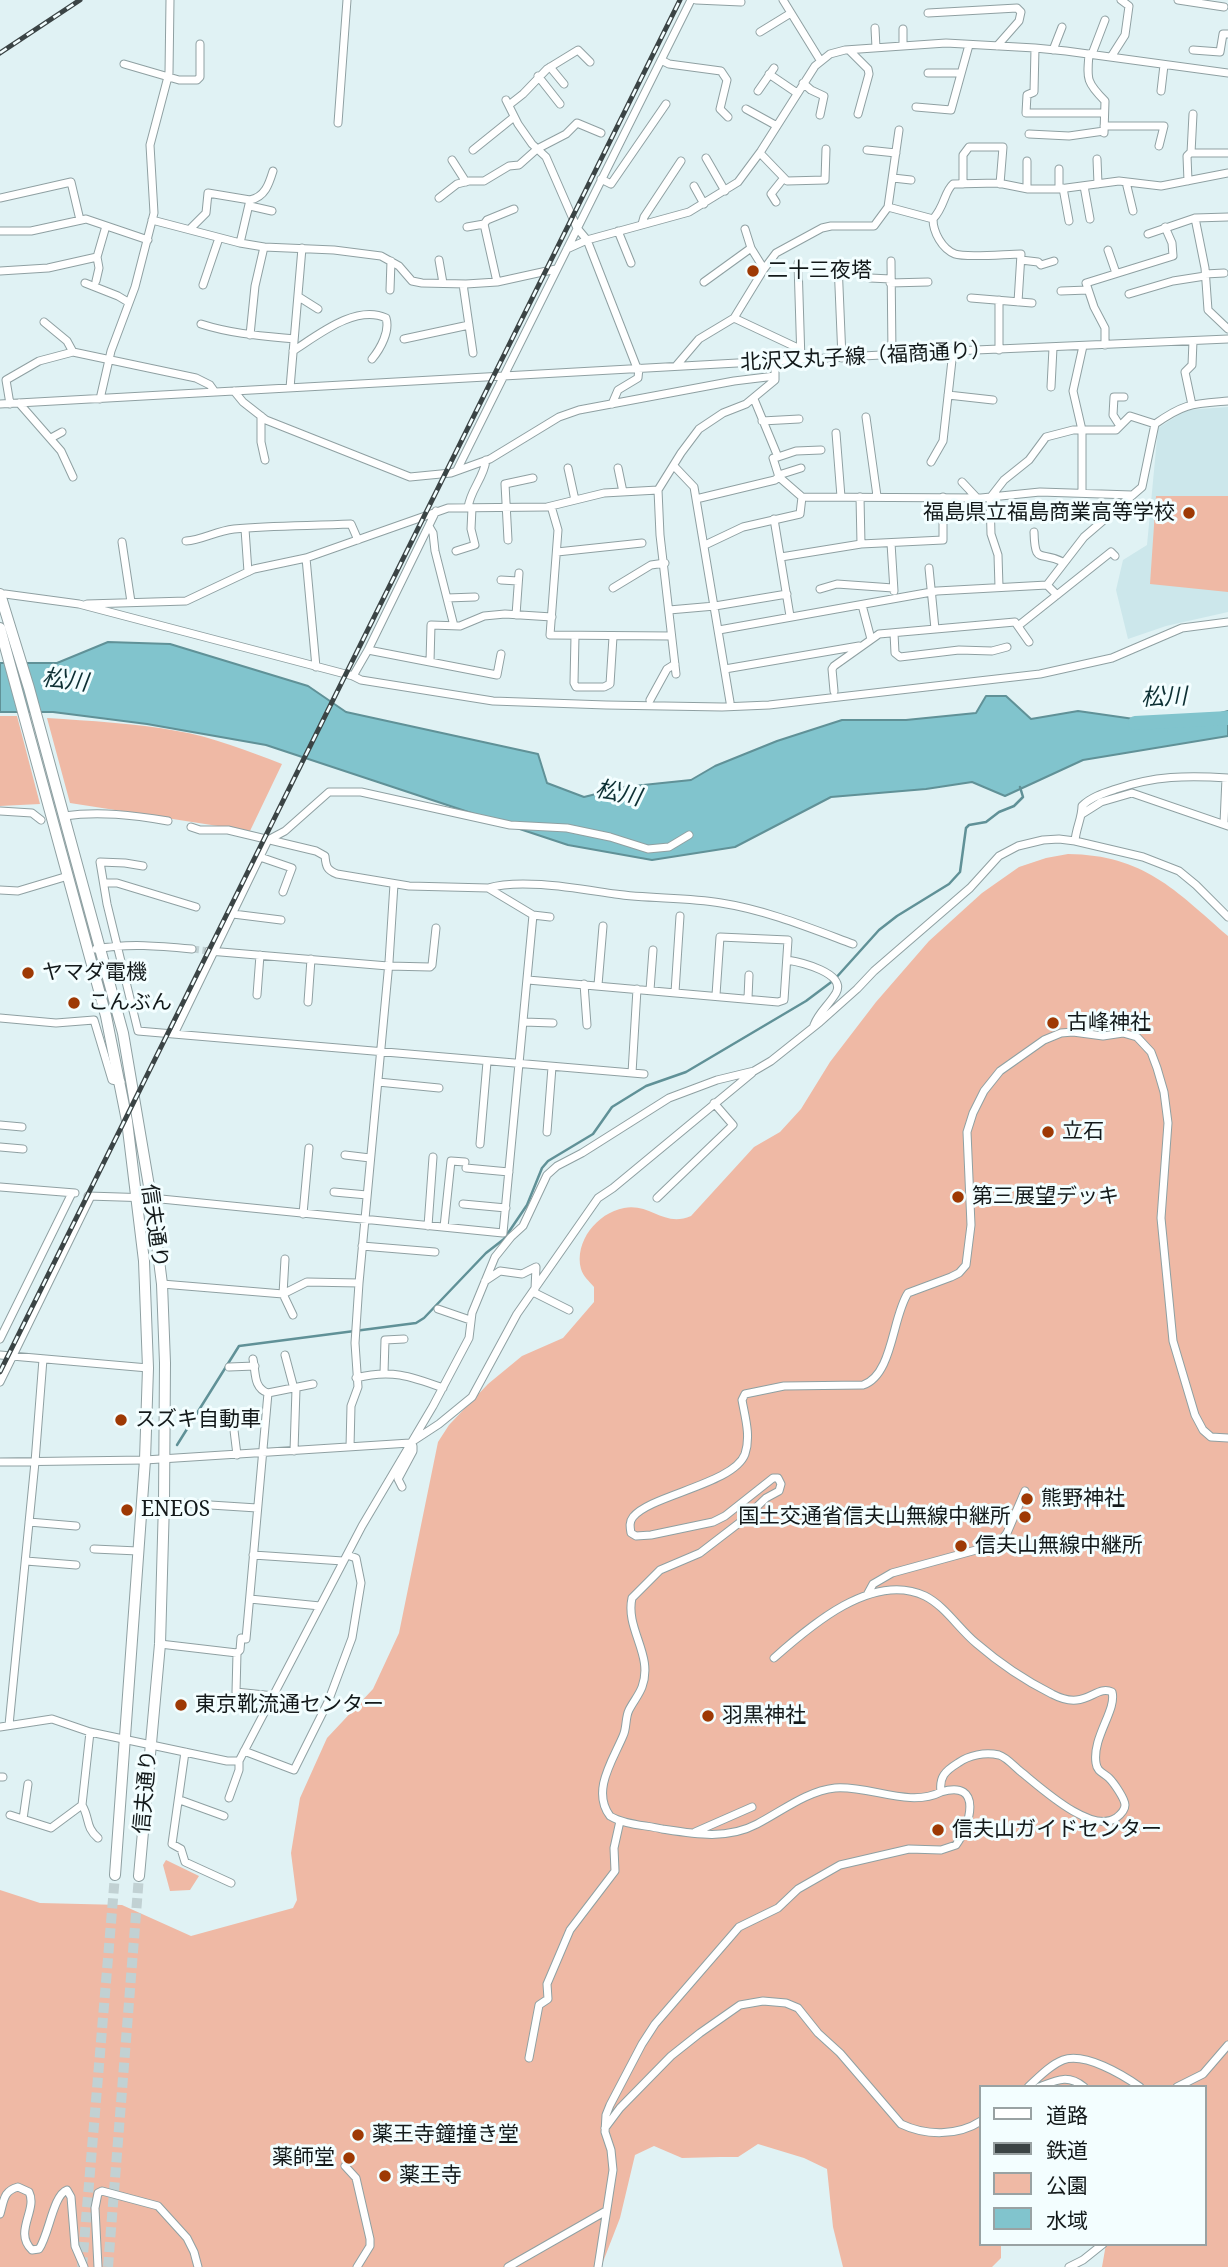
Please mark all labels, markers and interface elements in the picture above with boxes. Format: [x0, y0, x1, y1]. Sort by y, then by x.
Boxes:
place label: 二十三夜塔 [767, 258, 872, 284]
marker: 二十三夜塔 [745, 263, 761, 279]
street label: 北沢又丸子線（福商通り） [740, 338, 992, 376]
place label: 福島県立福島商業高等学校 [923, 500, 1175, 526]
marker: 福島県立福島商業高等学校 [1181, 505, 1197, 521]
water label: 松川 [40, 664, 90, 698]
water label: 松川 [1141, 683, 1187, 713]
water label: 松川 [593, 776, 643, 812]
place label: ヤマダ電機 [42, 960, 147, 986]
marker: ヤマダ電機 [20, 965, 36, 981]
place label: こんぶん [88, 990, 172, 1016]
marker: こんぶん [66, 995, 82, 1011]
place label: 古峰神社 [1067, 1010, 1151, 1036]
marker: 古峰神社 [1045, 1015, 1061, 1031]
place label: 立石 [1062, 1119, 1104, 1145]
marker: 立石 [1040, 1124, 1056, 1140]
street label: 信夫通り [136, 1183, 172, 1269]
place label: 第三展望デッキ [972, 1184, 1119, 1210]
marker: 第三展望デッキ [950, 1189, 966, 1205]
place label: スズキ自動車 [135, 1407, 261, 1433]
marker: スズキ自動車 [113, 1412, 129, 1428]
place label: 熊野神社 [1041, 1486, 1125, 1512]
marker: 熊野神社 [1019, 1491, 1035, 1507]
place label: ENEOS [141, 1497, 210, 1523]
marker: ENEOS [119, 1502, 135, 1518]
place label: 国土交通省信夫山無線中継所 [738, 1504, 1011, 1530]
marker: 国土交通省信夫山無線中継所 [1017, 1509, 1033, 1525]
place label: 信夫山無線中継所 [975, 1533, 1143, 1559]
marker: 信夫山無線中継所 [953, 1538, 969, 1554]
place label: 東京靴流通センター [195, 1692, 384, 1718]
marker: 東京靴流通センター [173, 1697, 189, 1713]
place label: 羽黒神社 [722, 1703, 806, 1729]
marker: 羽黒神社 [700, 1708, 716, 1724]
street label: 信夫通り [130, 1749, 162, 1835]
place label: 信夫山ガイドセンター [952, 1817, 1162, 1843]
marker: 信夫山ガイドセンター [930, 1822, 946, 1838]
legend [979, 2085, 1207, 2246]
text: 道路 [1046, 2101, 1088, 2129]
place label: 薬王寺鐘撞き堂 [372, 2122, 519, 2148]
marker: 薬王寺鐘撞き堂 [350, 2127, 366, 2143]
text: 鉄道 [1046, 2136, 1088, 2164]
place label: 薬師堂 [272, 2145, 335, 2171]
marker: 薬師堂 [341, 2150, 357, 2166]
place label: 薬王寺 [399, 2163, 462, 2189]
marker: 薬王寺 [377, 2168, 393, 2184]
text: 公園 [1046, 2171, 1088, 2199]
text: 水域 [1046, 2206, 1088, 2234]

